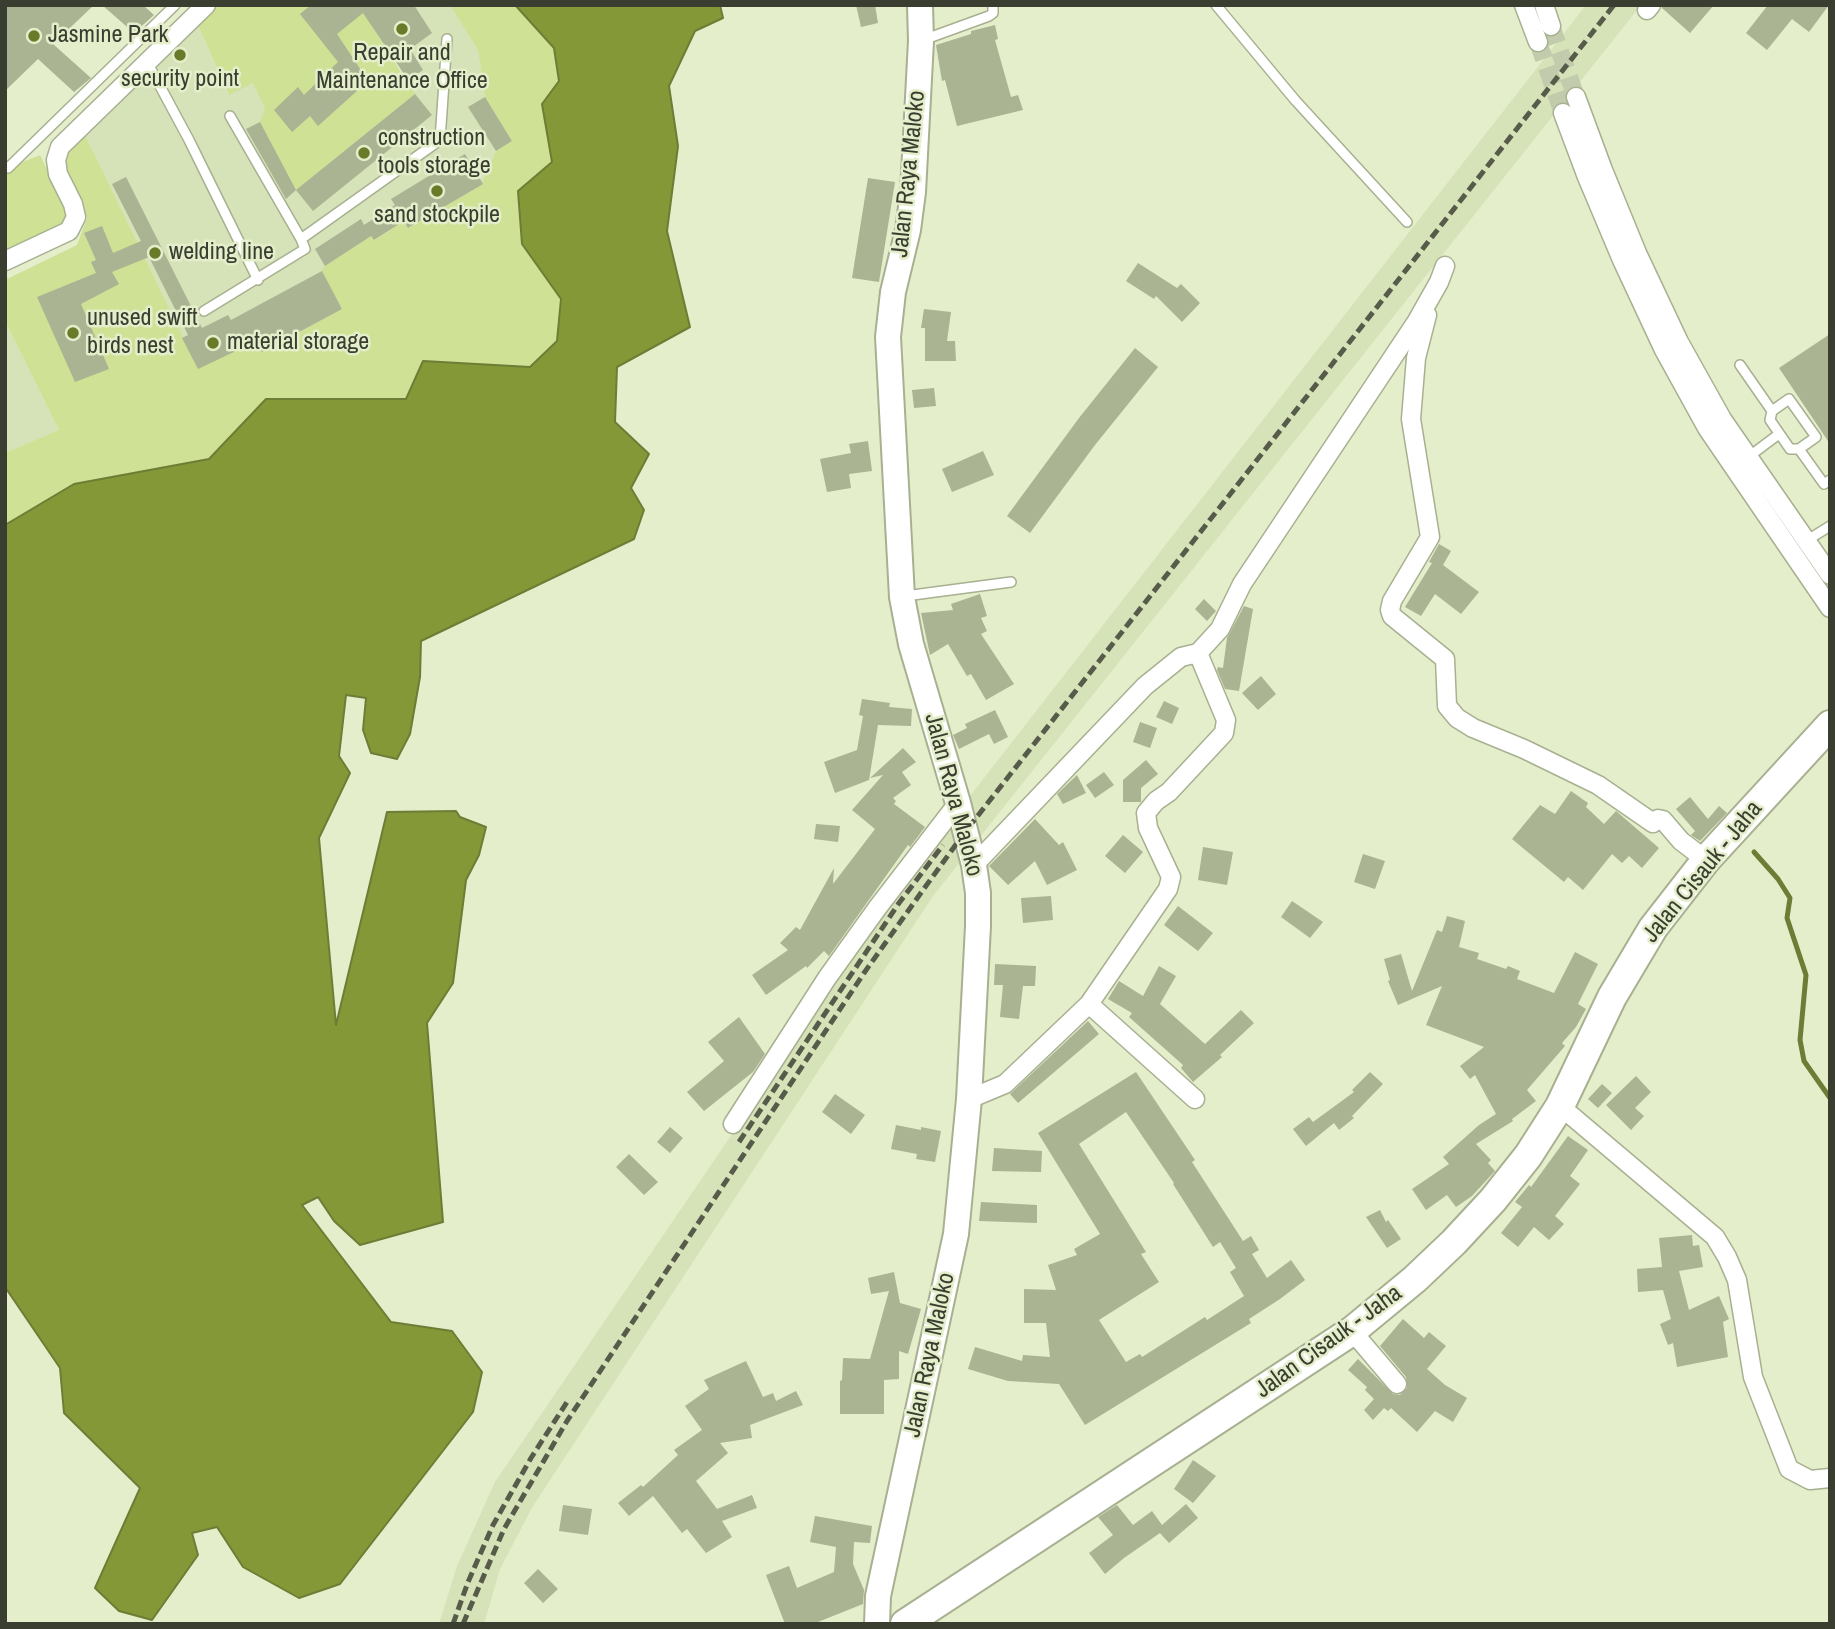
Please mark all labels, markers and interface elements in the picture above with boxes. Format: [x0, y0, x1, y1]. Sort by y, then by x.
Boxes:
marker: Repair and Maintenance Office [394, 21, 410, 37]
place label: Jasmine Park [48, 22, 168, 50]
marker: Jasmine Park [26, 28, 42, 44]
place label: Repair and Maintenance Office [316, 40, 488, 96]
marker: security point [172, 47, 188, 63]
place label: security point [121, 66, 239, 94]
street label: Jalan Raya Maloko [886, 89, 932, 259]
place label: construction tools storage [378, 125, 491, 181]
marker: construction tools storage [356, 145, 372, 161]
marker: sand stockpile [429, 183, 445, 199]
place label: sand stockpile [374, 202, 500, 230]
place label: welding line [169, 239, 274, 267]
marker: welding line [147, 245, 163, 261]
place label: unused swift birds nest [87, 305, 197, 361]
marker: unused swift birds nest [65, 325, 81, 341]
place label: material storage [227, 329, 369, 357]
marker: material storage [205, 335, 221, 351]
street label: Jalan Raya Maloko [917, 710, 989, 880]
street label: Jalan Cisauk - Jaha [1637, 795, 1769, 949]
street label: Jalan Raya Maloko [899, 1270, 961, 1440]
street label: Jalan Cisauk - Jaha [1250, 1279, 1408, 1405]

